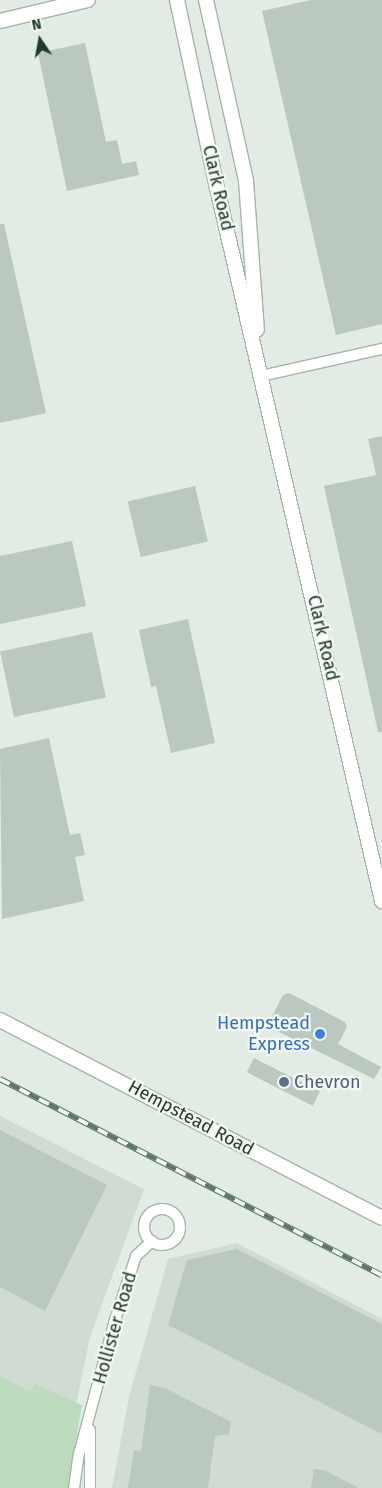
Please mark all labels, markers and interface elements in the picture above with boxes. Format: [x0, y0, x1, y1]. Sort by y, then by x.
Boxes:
north arrow [15, 15, 65, 65]
text: N [30, 16, 43, 34]
street label: Clark Road [198, 143, 238, 233]
street label: Clark Road [303, 593, 343, 683]
place label: Hempstead Express [217, 1013, 310, 1056]
marker: Hempstead Express [314, 1028, 326, 1040]
place label: Chevron [294, 1071, 361, 1093]
street label: Hempstead Road [124, 1076, 258, 1160]
marker: Chevron [278, 1076, 290, 1088]
street label: Hollister Road [89, 1269, 141, 1387]

